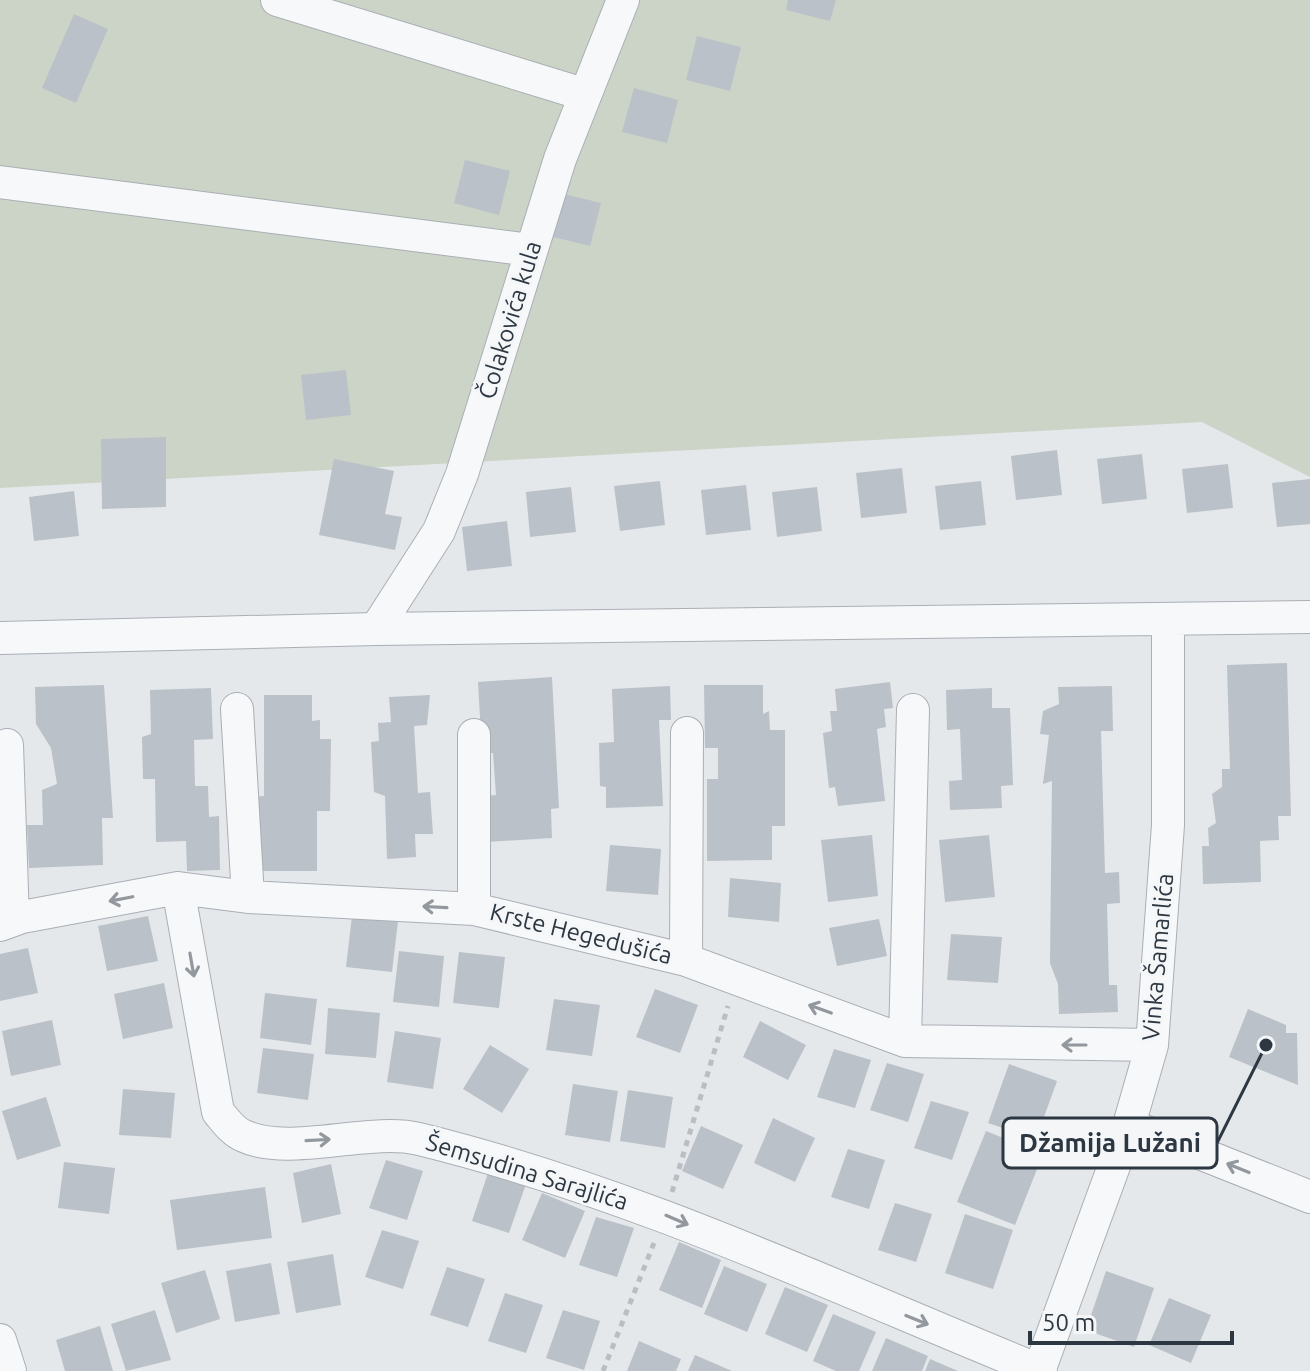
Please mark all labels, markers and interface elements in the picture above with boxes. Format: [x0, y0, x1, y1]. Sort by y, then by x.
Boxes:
street label: Čolakovića kula [472, 237, 546, 402]
street label: Vinka Šamarlića [1136, 872, 1178, 1042]
one-way arrow [108, 892, 134, 907]
street label: Krste Hegedušića [487, 898, 675, 969]
one-way arrow [422, 899, 449, 914]
one-way arrow [185, 952, 200, 977]
one-way arrow [808, 1001, 833, 1016]
one-way arrow [1061, 1037, 1088, 1053]
callout: Džamija Lužani [1003, 1118, 1217, 1168]
street label: Šemsudina Sarajlića [423, 1127, 632, 1215]
text: Džamija Lužani [1019, 1128, 1201, 1157]
one-way arrow [304, 1133, 331, 1148]
one-way arrow [1226, 1160, 1251, 1174]
one-way arrow [664, 1213, 689, 1228]
scale bar [1030, 1295, 1232, 1345]
text: 50 m [1042, 1309, 1095, 1336]
one-way arrow [904, 1313, 929, 1328]

